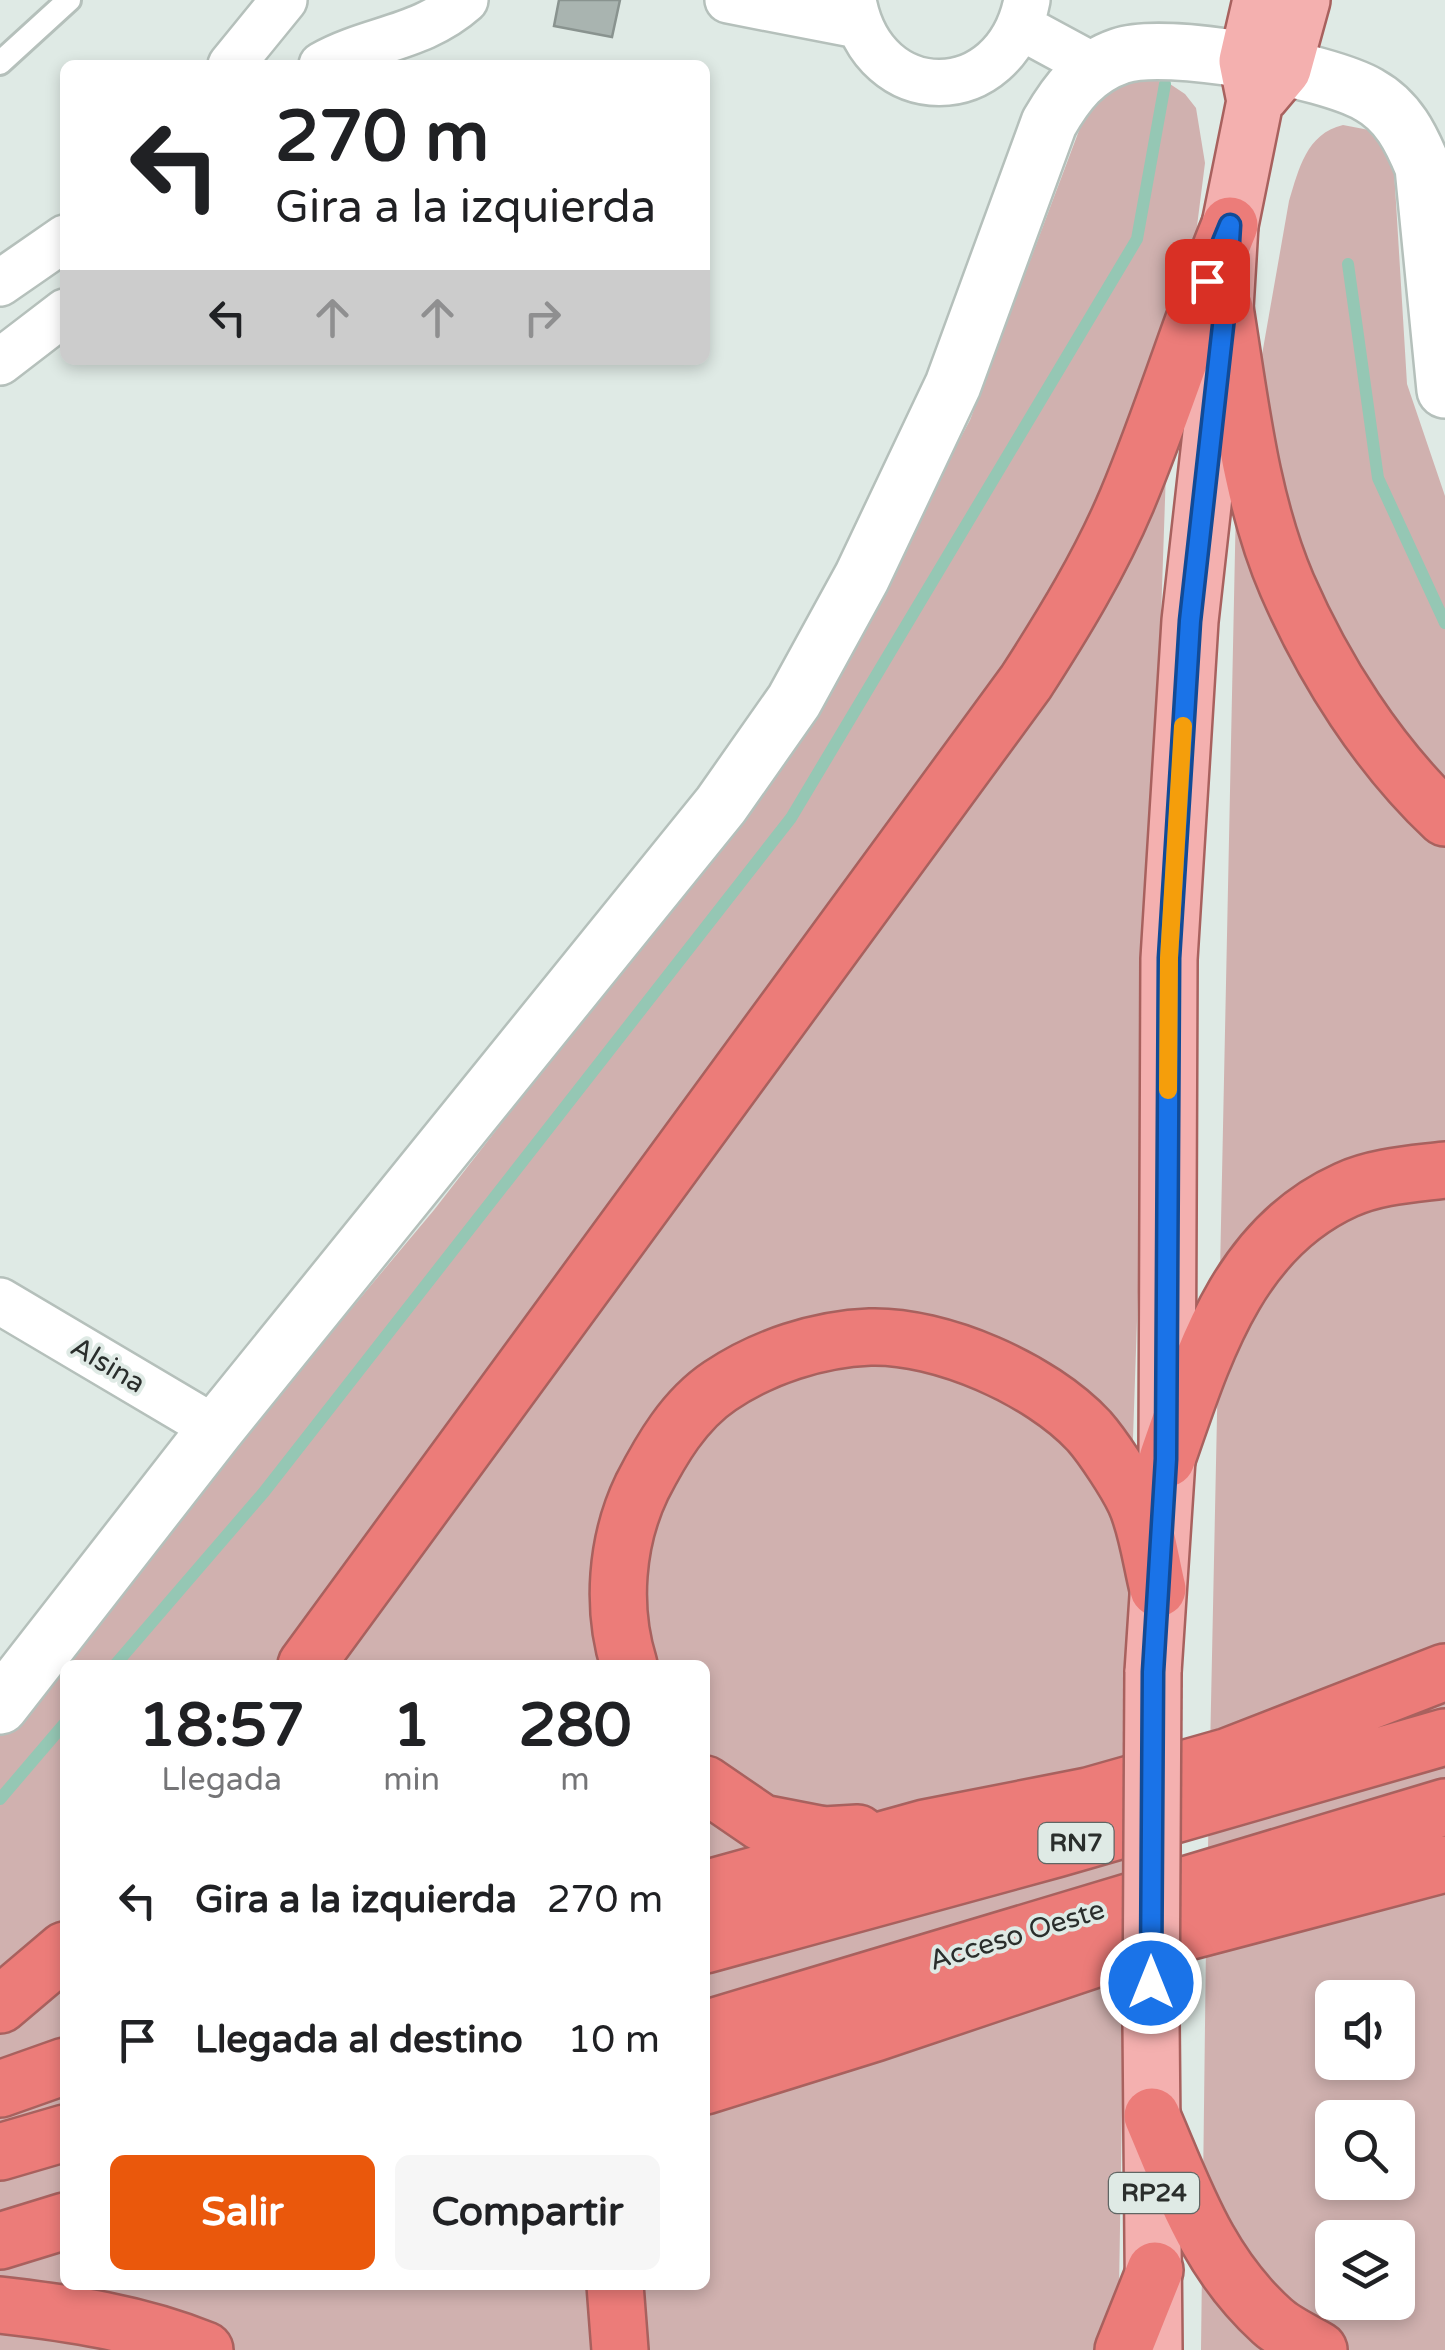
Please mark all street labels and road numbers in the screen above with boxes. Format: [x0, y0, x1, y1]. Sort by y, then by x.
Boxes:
street label: Alsina [65, 1330, 151, 1400]
road number: RN7 [1038, 1823, 1114, 1863]
street label: Acceso Oeste [925, 1892, 1109, 1978]
road number: RP24 [1109, 2173, 1199, 2213]

